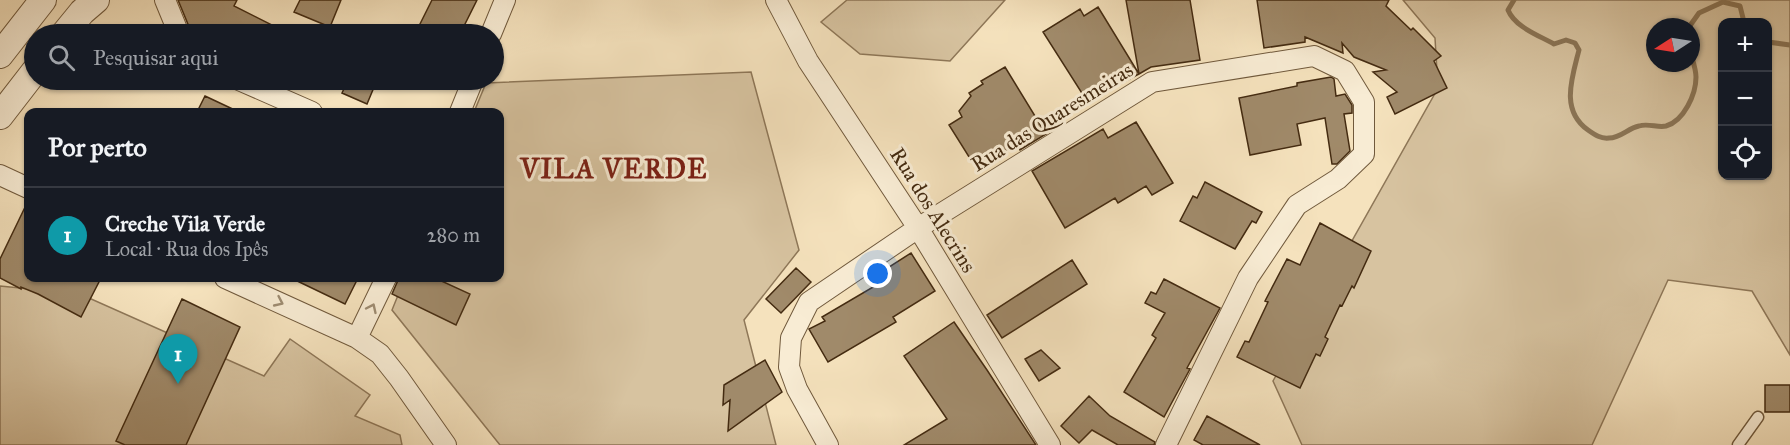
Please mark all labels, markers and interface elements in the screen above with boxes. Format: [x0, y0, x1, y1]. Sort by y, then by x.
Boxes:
north arrow [1646, 18, 1700, 72]
map controls [1718, 18, 1772, 180]
button: + [1718, 18, 1772, 72]
search box [24, 24, 504, 90]
icon: search [45, 41, 78, 74]
text: Pesquisar aqui [93, 44, 218, 71]
street label: Rua das Quaresmeiras [966, 57, 1138, 177]
button: − [1718, 72, 1772, 126]
button: locate [1718, 126, 1772, 180]
text: Por perto [48, 131, 147, 163]
street label: Rua dos Alecrins [884, 143, 982, 277]
district label: VILA VERDE [519, 152, 708, 185]
text: Creche Vila Verde [105, 210, 265, 237]
text: 1 [64, 223, 71, 247]
text: 280 m [427, 223, 480, 247]
text: Local · Rua dos Ipês [105, 237, 268, 261]
your location [863, 259, 892, 288]
one-way arrow [272, 294, 283, 306]
one-way arrow [364, 303, 376, 314]
pin: 1 [158, 334, 198, 384]

